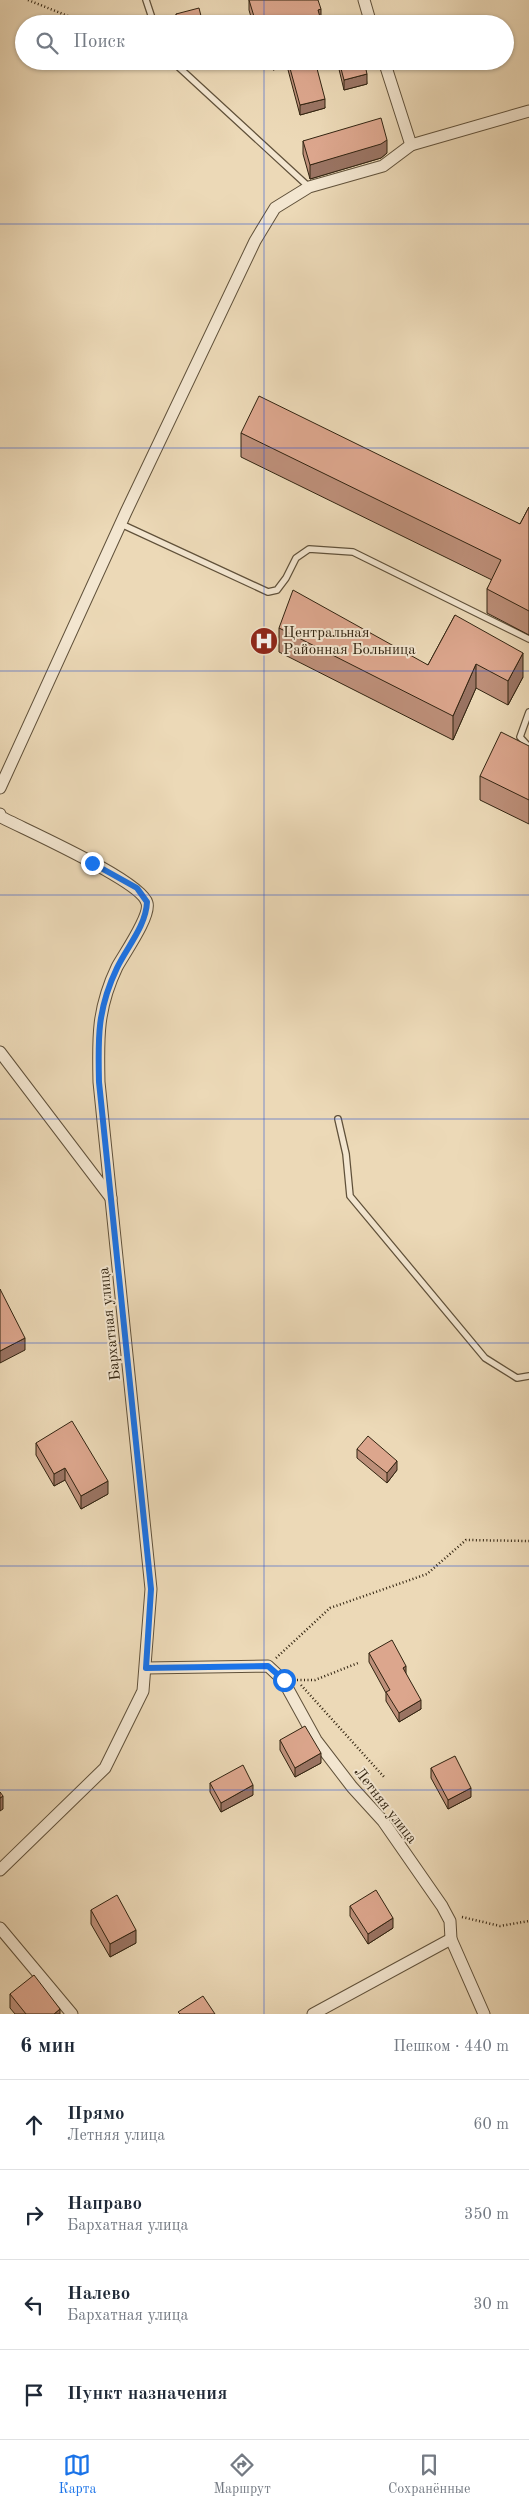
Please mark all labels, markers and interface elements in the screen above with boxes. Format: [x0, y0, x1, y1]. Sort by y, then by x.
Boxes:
search box [15, 15, 514, 70]
icon: search [33, 29, 61, 57]
text: Поиск [73, 33, 125, 52]
hospital icon: Центральная Районная Больница [249, 626, 279, 656]
place label: Центральная Районная Больница [283, 626, 416, 658]
route end [81, 852, 104, 875]
street label: Бархатная улица [97, 1266, 124, 1381]
route start [273, 1669, 296, 1692]
street label: Летняя улица [351, 1765, 419, 1847]
text: 6 мин [20, 2036, 75, 2057]
text: Пешком · 440 m [393, 2039, 509, 2055]
text: Прямо [67, 2105, 125, 2124]
icon: ahead [20, 2111, 48, 2139]
text: 60 m [473, 2117, 509, 2133]
text: Летняя улица [67, 2128, 165, 2144]
text: Направо [67, 2195, 142, 2214]
icon: right [20, 2201, 48, 2229]
text: 350 m [464, 2207, 509, 2223]
text: Бархатная улица [67, 2218, 188, 2234]
text: Налево [67, 2285, 130, 2304]
icon: left [20, 2291, 48, 2319]
text: 30 m [473, 2297, 509, 2313]
text: Бархатная улица [67, 2308, 188, 2324]
icon: arrive [20, 2381, 48, 2409]
text: Пункт назначения [67, 2385, 227, 2404]
tab: Карта [59, 2451, 96, 2498]
tab: Маршрут [213, 2451, 271, 2498]
tab: Сохранённые [388, 2451, 470, 2498]

